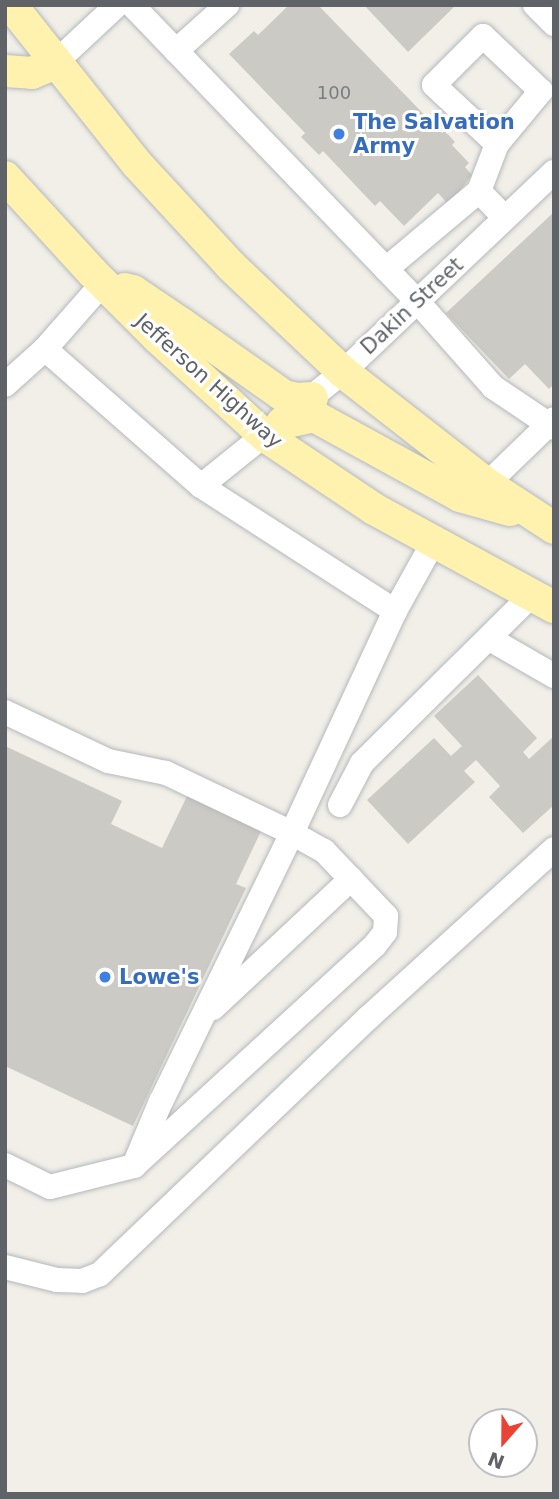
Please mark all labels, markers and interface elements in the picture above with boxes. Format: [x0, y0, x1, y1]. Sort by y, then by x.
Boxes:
house number: 100 [317, 82, 351, 104]
place label: The Salvation Army [353, 109, 515, 159]
marker: The Salvation Army [331, 126, 347, 142]
street label: Dakin Street [356, 252, 468, 360]
street label: Jefferson Highway [130, 308, 288, 454]
place label: Lowe's [119, 964, 199, 990]
marker: Lowe's [97, 969, 113, 985]
north arrow [468, 1408, 538, 1478]
text: N [485, 1448, 508, 1474]

